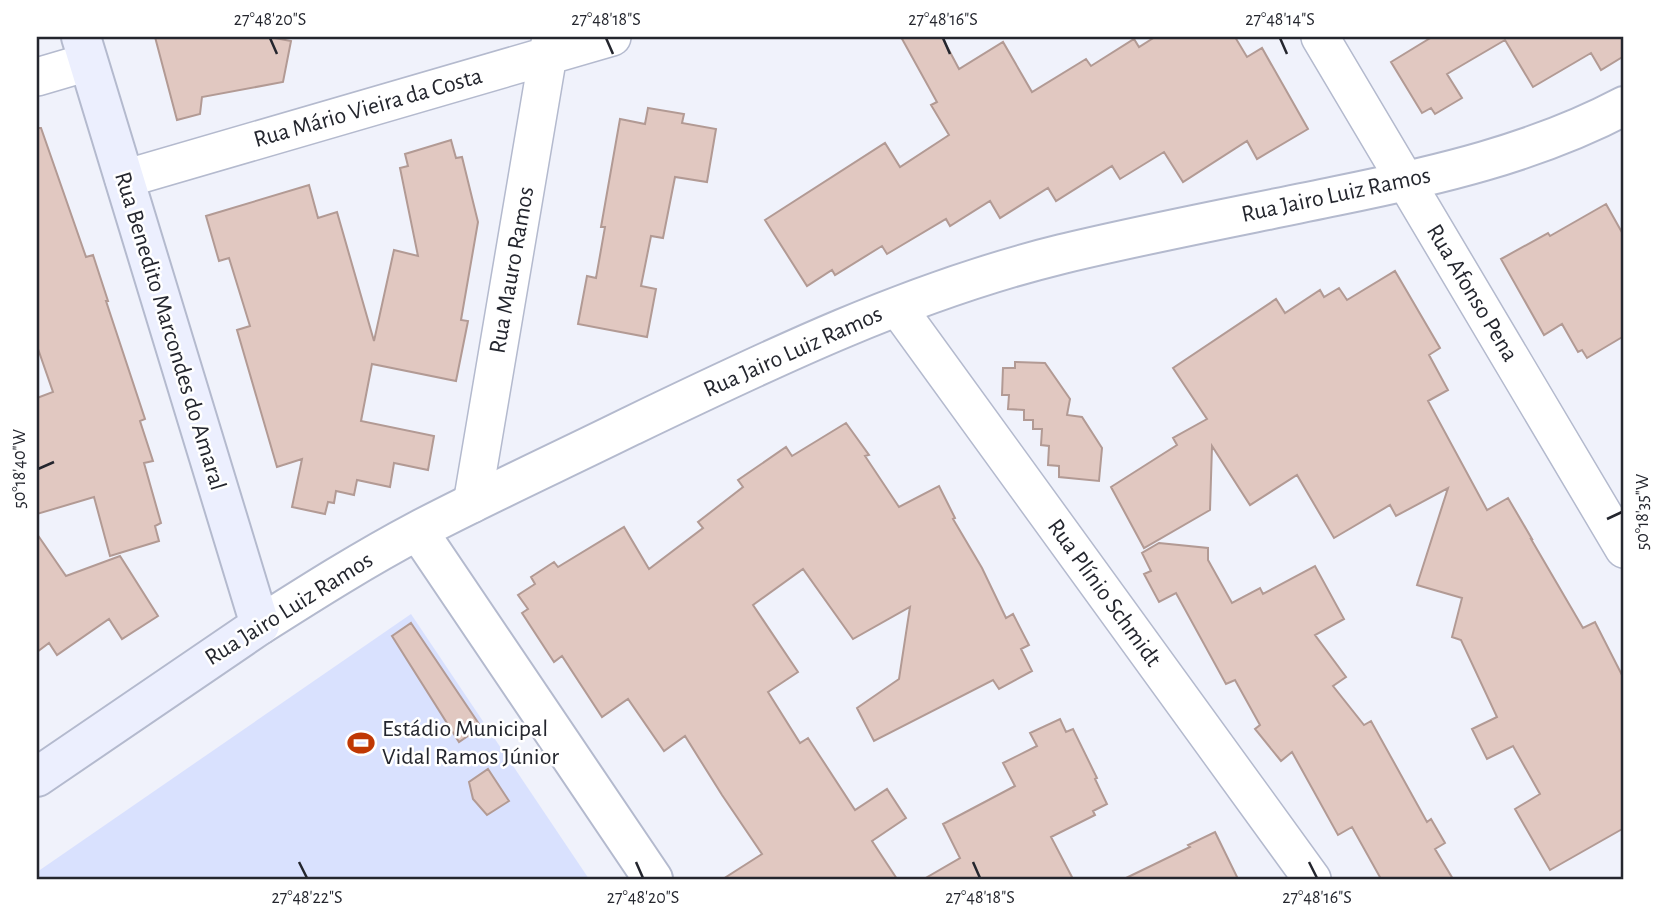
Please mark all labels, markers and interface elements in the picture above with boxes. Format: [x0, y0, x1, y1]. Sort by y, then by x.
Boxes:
text: 27°48'20"S [234, 11, 306, 29]
text: 27°48'18"S [571, 11, 641, 29]
text: 27°48'16"S [908, 11, 978, 29]
text: 27°48'14"S [1245, 11, 1315, 29]
street label: Rua Mário Vieira da Costa [251, 64, 485, 152]
street label: Rua Jairo Luiz Ramos [1239, 163, 1433, 227]
street label: Rua Benedito Marcondes do Amaral [110, 169, 230, 493]
street label: Rua Mauro Ramos [486, 185, 538, 355]
street label: Rua Afonso Pena [1422, 220, 1522, 366]
street label: Rua Jairo Luiz Ramos [700, 302, 886, 402]
text: 50°18'40"W [11, 429, 29, 509]
text: 50°18'35"W [1634, 474, 1652, 550]
street label: Rua Plínio Schmidt [1043, 515, 1166, 671]
street label: Rua Jairo Luiz Ramos [201, 548, 377, 670]
place label: Estádio Municipal Vidal Ramos Júnior [382, 717, 559, 769]
sports icon: Estádio Municipal Vidal Ramos Júnior [346, 728, 376, 758]
text: 27°48'22"S [271, 889, 343, 907]
text: 27°48'20"S [607, 889, 679, 907]
text: 27°48'18"S [945, 889, 1015, 907]
text: 27°48'16"S [1282, 889, 1352, 907]

